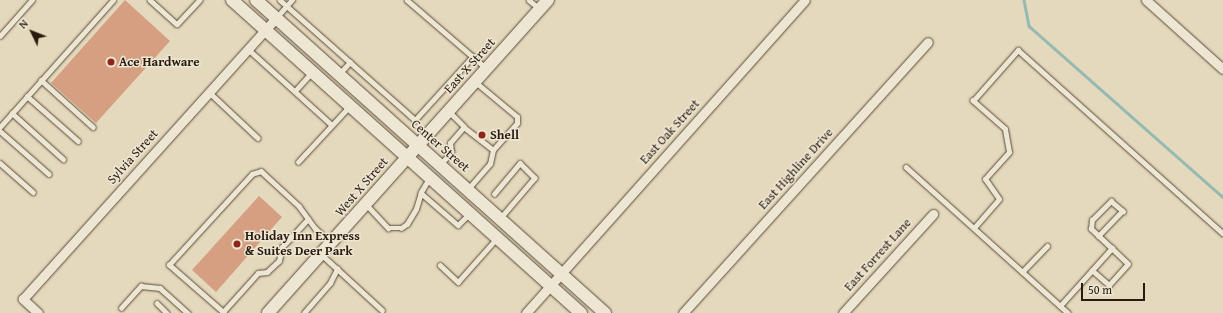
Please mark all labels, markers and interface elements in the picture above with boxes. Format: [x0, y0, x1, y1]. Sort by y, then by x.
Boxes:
north arrow [12, 12, 52, 52]
text: N [15, 16, 32, 32]
street label: East X Street [441, 35, 499, 97]
place label: Ace Hardware [119, 54, 200, 70]
marker: Ace Hardware [106, 57, 116, 67]
street label: East Oak Street [637, 96, 703, 168]
street label: Center Street [408, 116, 472, 176]
street label: East Highline Drive [755, 125, 837, 213]
street label: Sylvia Street [104, 126, 162, 188]
place label: Shell [490, 127, 519, 143]
marker: Shell [477, 130, 487, 140]
street label: West X Street [332, 154, 392, 220]
street label: East Forrest Lane [841, 215, 915, 295]
place label: Holiday Inn Express & Suites Deer Park [245, 229, 360, 260]
marker: Holiday Inn Express & Suites Deer Park [232, 239, 242, 249]
scale bar [1083, 275, 1147, 301]
text: 50 m [1088, 281, 1112, 298]

